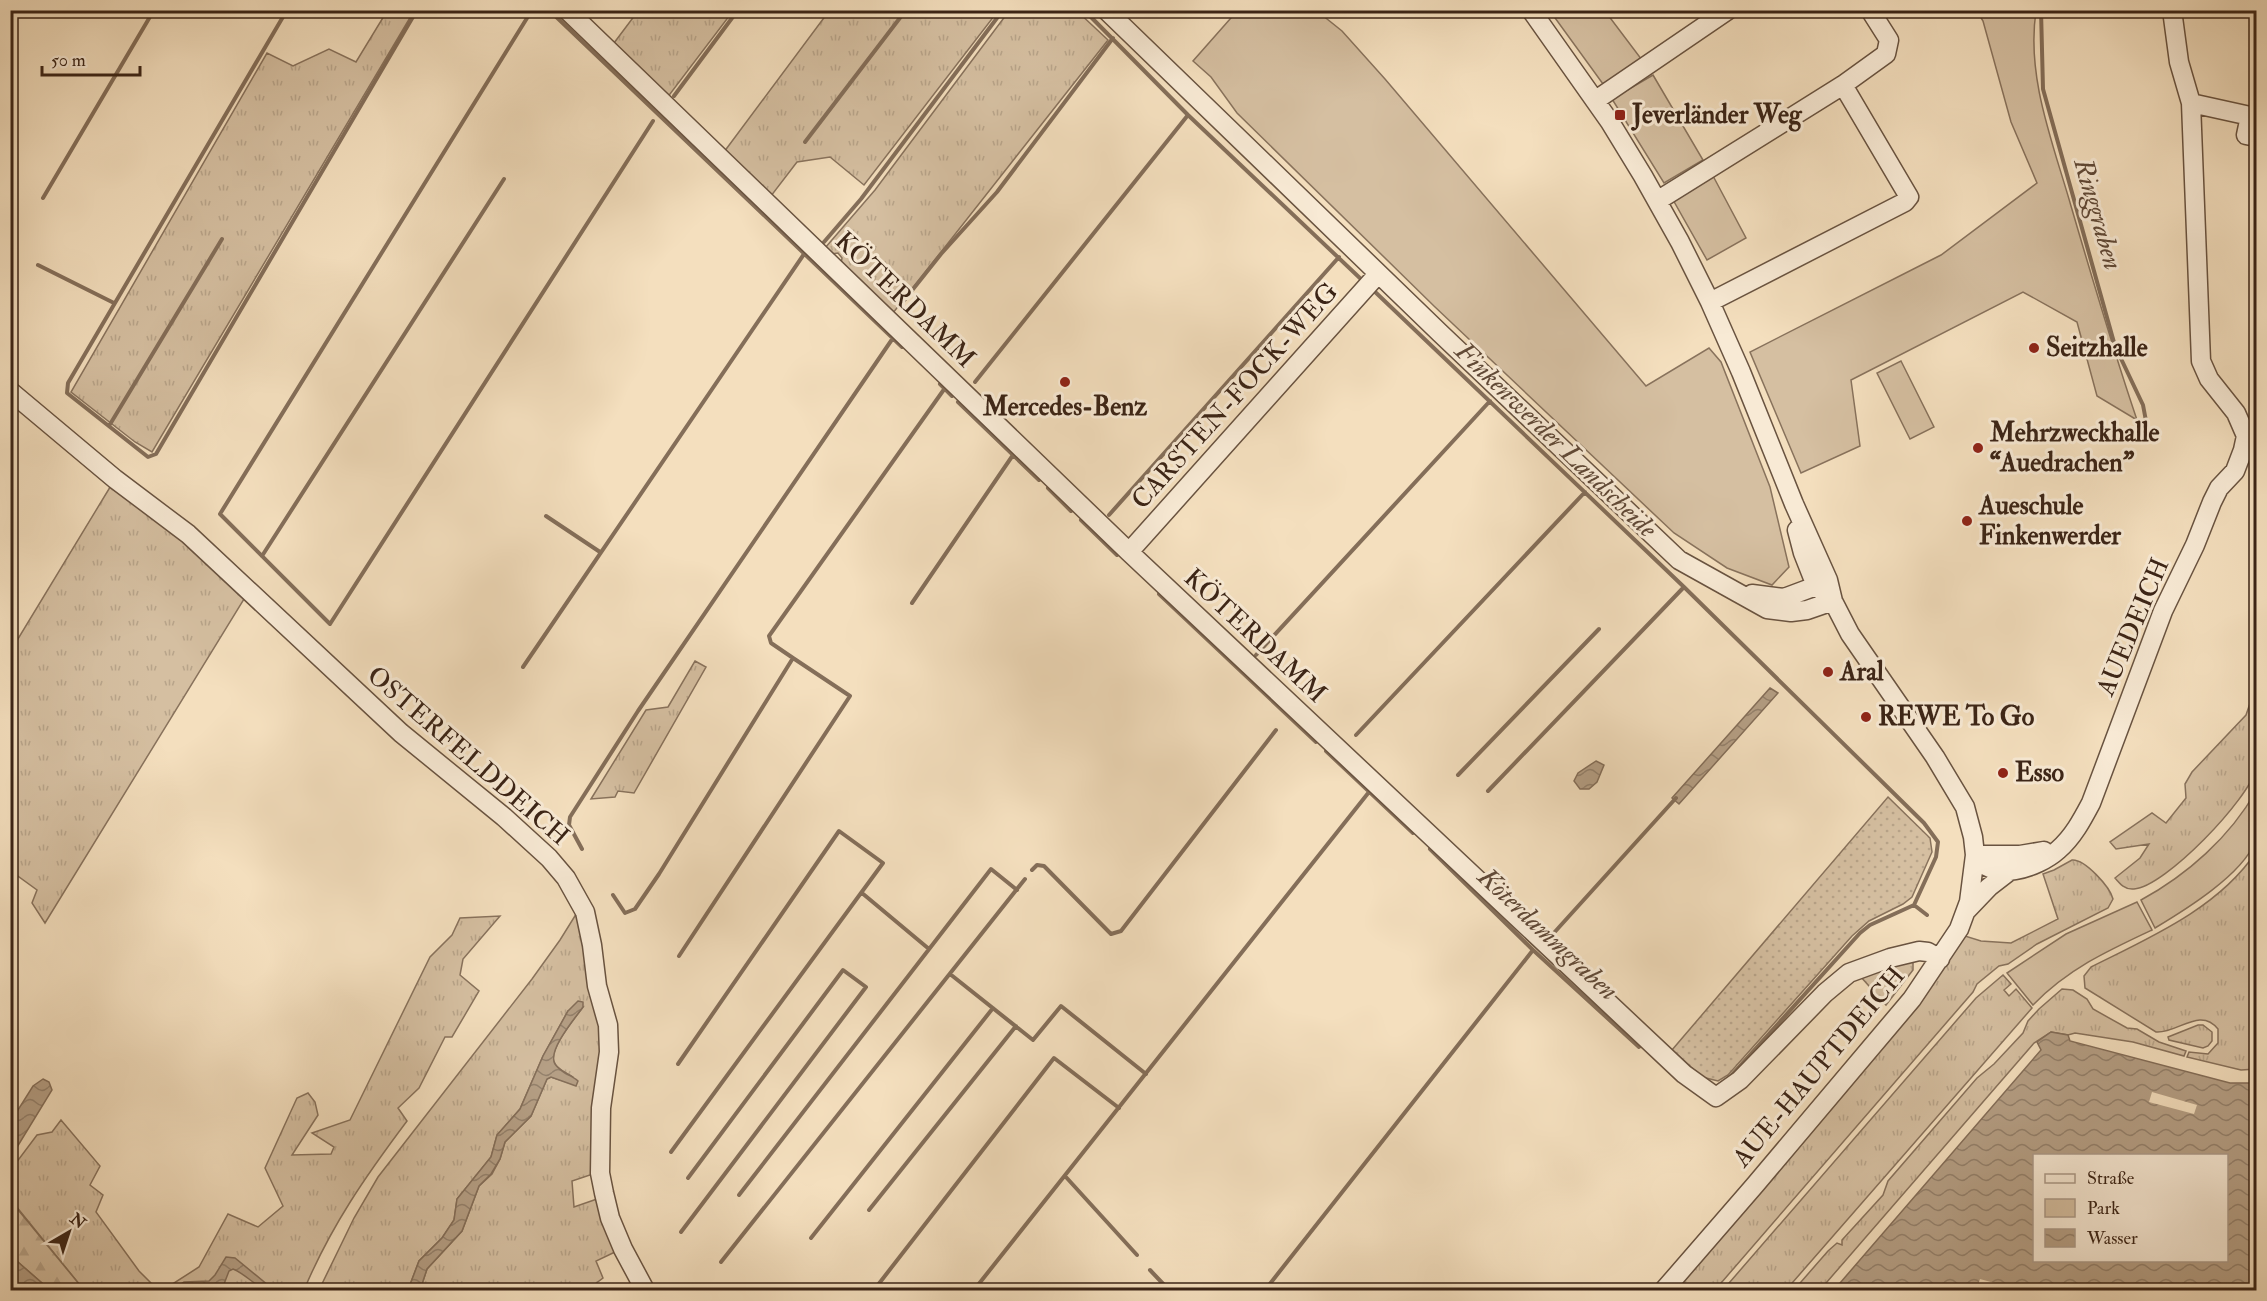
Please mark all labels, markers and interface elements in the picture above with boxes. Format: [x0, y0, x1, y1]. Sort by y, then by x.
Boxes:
scale bar [42, 39, 140, 77]
text: 50 m [51, 49, 86, 72]
place label: Jeverländer Weg [1630, 99, 1803, 132]
marker: Jeverländer Weg [1613, 108, 1627, 122]
water label: Ringgraben [2066, 154, 2130, 273]
street label: KÖTERDAMM [828, 224, 983, 375]
street label: CARSTEN-FOCK-WEG [1125, 276, 1345, 516]
place label: Seitzhalle [2046, 332, 2148, 364]
water label: Finkenwerder Landscheide [1447, 334, 1664, 546]
marker: Seitzhalle [2027, 341, 2041, 355]
marker: Mercedes-Benz [1058, 375, 1072, 389]
place label: Mercedes-Benz [982, 391, 1147, 423]
place label: Mehrzweckhalle “Auedrachen” [1989, 417, 2160, 479]
marker: Mehrzweckhalle “Auedrachen” [1971, 441, 1985, 455]
place label: Aueschule Finkenwerder [1978, 490, 2121, 552]
marker: Aueschule Finkenwerder [1960, 514, 1974, 528]
street label: AUEDEICH [2089, 553, 2176, 702]
street label: KÖTERDAMM [1177, 561, 1333, 710]
place label: Aral [1839, 656, 1884, 688]
street label: OSTERFELDDEICH [360, 660, 576, 852]
marker: Aral [1821, 665, 1835, 679]
place label: REWE To Go [1878, 701, 2035, 733]
marker: REWE To Go [1859, 710, 1873, 724]
place label: Esso [2015, 757, 2065, 789]
marker: Esso [1996, 766, 2010, 780]
water label: Köterdammgraben [1470, 859, 1625, 1007]
street label: AUE-HAUPTDEICH [1725, 960, 1912, 1174]
legend [2033, 1154, 2228, 1262]
text: Straße [2087, 1167, 2135, 1190]
text: Park [2087, 1197, 2120, 1220]
north arrow [39, 1202, 99, 1262]
text: N [65, 1208, 90, 1234]
text: Wasser [2086, 1227, 2138, 1250]

